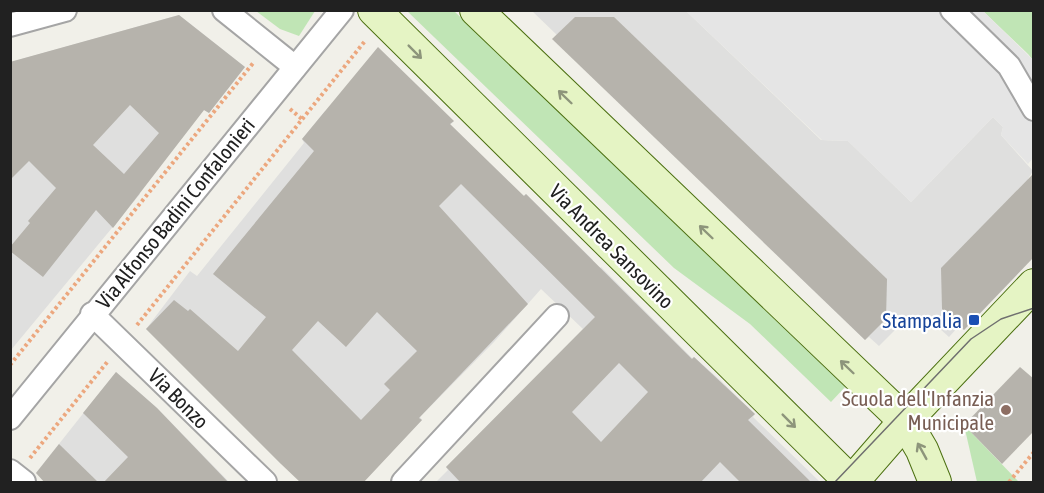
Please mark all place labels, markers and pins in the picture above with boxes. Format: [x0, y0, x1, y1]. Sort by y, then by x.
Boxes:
place label: Stampalia [882, 308, 962, 332]
marker: Stampalia [967, 313, 981, 327]
place label: Scuola dell'Infanzia Municipale [842, 386, 994, 434]
marker: Scuola dell'Infanzia Municipale [999, 403, 1013, 417]

